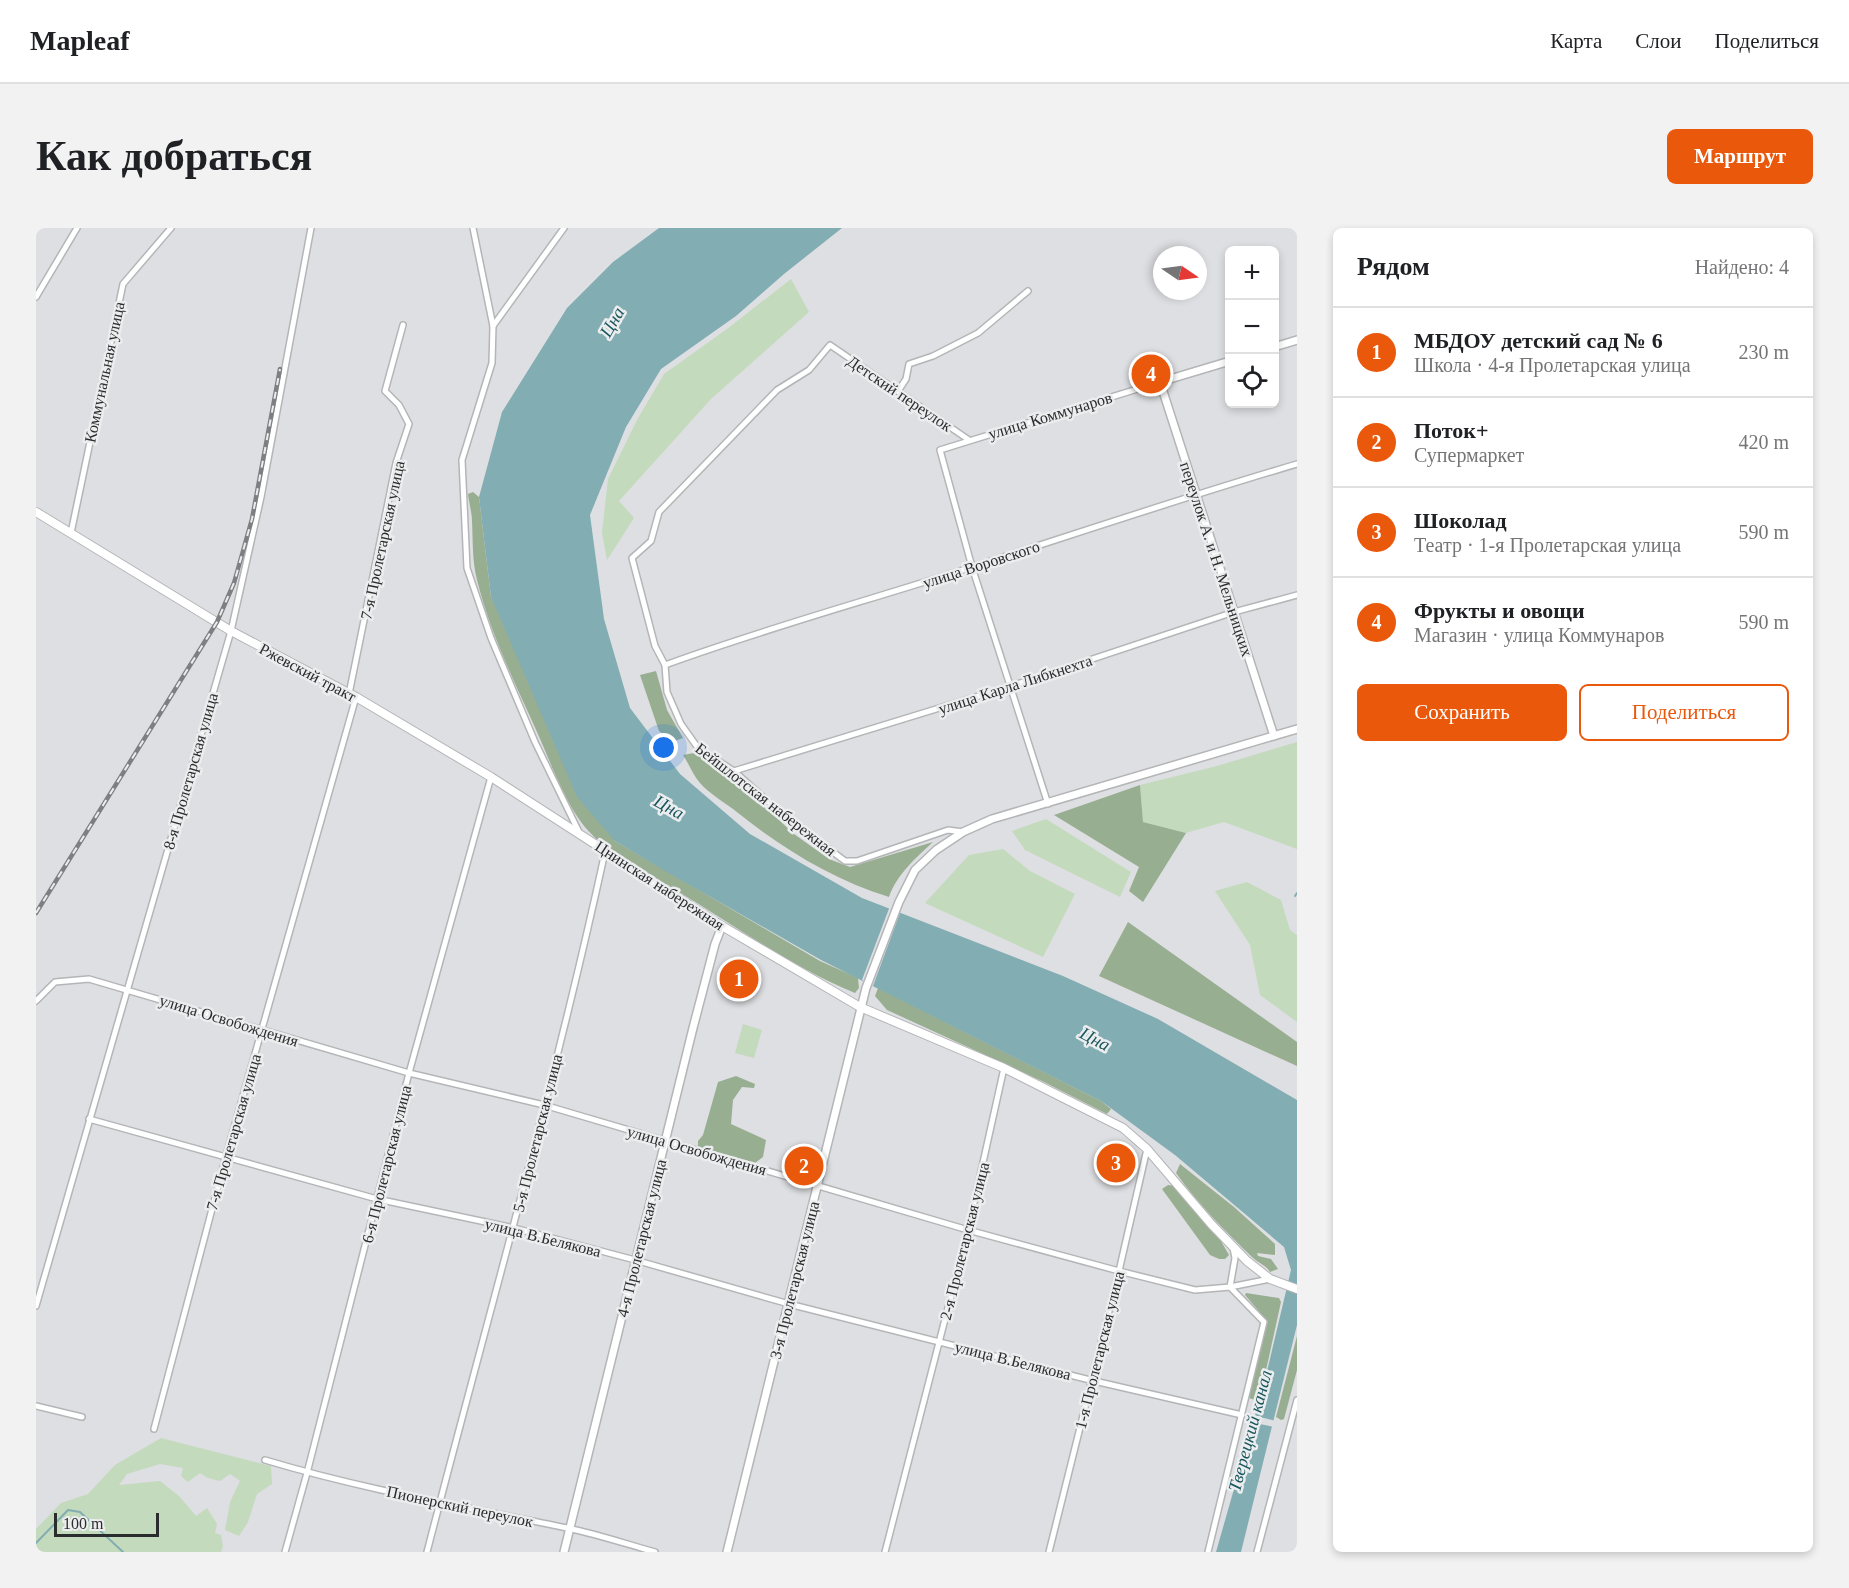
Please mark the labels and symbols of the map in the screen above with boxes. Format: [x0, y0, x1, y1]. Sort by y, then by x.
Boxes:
north arrow [1153, 246, 1207, 300]
street label: Коммунальная улица [81, 300, 129, 444]
water label: Цна [595, 304, 628, 341]
street label: Детский переулок [843, 352, 956, 436]
pin: 4 [1132, 352, 1170, 396]
street label: улица Коммунаров [986, 388, 1115, 443]
street label: 7-я Пролетарская улица [357, 459, 409, 621]
street label: переулок А. и Н. Мельницких [1176, 460, 1256, 659]
street label: улица Воровского [921, 538, 1042, 592]
street label: Ржевский тракт [256, 640, 359, 706]
street label: улица Карла Либкнехта [936, 652, 1094, 718]
street label: 8-я Пролетарская улица [160, 691, 222, 852]
your location [649, 733, 678, 762]
street label: Бейшлотская набережная [692, 739, 840, 861]
water label: Цна [650, 790, 687, 823]
street label: Цнинская набережная [592, 837, 728, 935]
pin: 1 [720, 956, 758, 1002]
street label: улица Освобождения [157, 991, 301, 1051]
water label: Цна [1076, 1022, 1113, 1055]
street label: 7-я Пролетарская улица [203, 1052, 265, 1213]
street label: 5-я Пролетарская улица [510, 1052, 566, 1214]
street label: 6-я Пролетарская улица [359, 1083, 415, 1245]
street label: улица Освобождения [625, 1122, 769, 1180]
pin: 3 [1096, 1140, 1136, 1186]
pin: 2 [784, 1144, 824, 1188]
street label: 4-я Пролетарская улица [614, 1157, 670, 1319]
street label: 2-я Пролетарская улица [937, 1160, 993, 1322]
street label: 3-я Пролетарская улица [767, 1199, 823, 1361]
street label: улица В.Белякова [483, 1215, 603, 1261]
street label: 1-я Пролетарская улица [1072, 1269, 1128, 1431]
street label: улица В.Белякова [953, 1338, 1073, 1384]
water label: Тверецкий канал [1224, 1368, 1276, 1494]
street label: Пионерский переулок [385, 1483, 535, 1531]
scale bar [54, 1510, 159, 1538]

